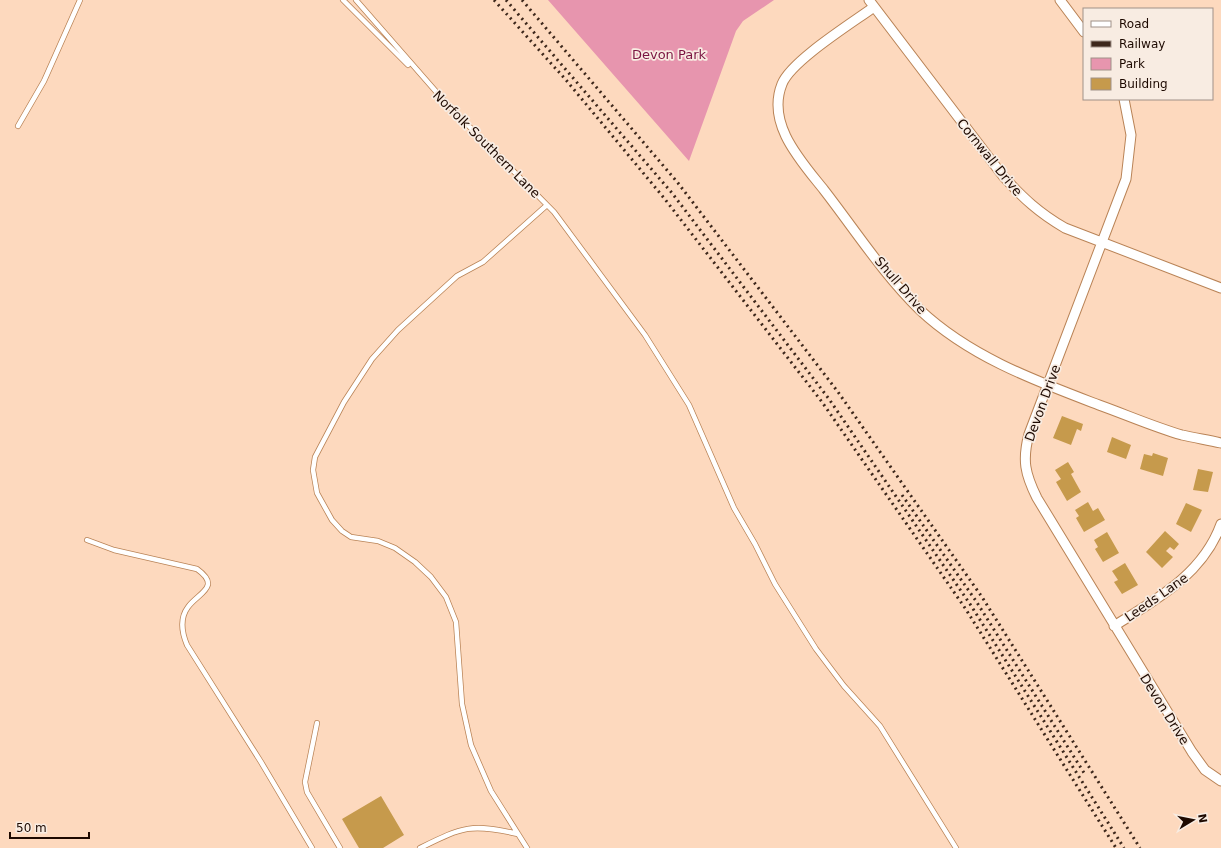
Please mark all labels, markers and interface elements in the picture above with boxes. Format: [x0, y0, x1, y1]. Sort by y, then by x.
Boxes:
legend [1083, 8, 1213, 100]
text: Road [1119, 17, 1149, 31]
text: Railway [1119, 37, 1165, 51]
park label: Devon Park [632, 47, 707, 62]
text: Park [1119, 57, 1145, 71]
text: Building [1119, 77, 1168, 91]
street label: Norfolk Southern Lane [430, 88, 543, 201]
street label: Cornwall Drive [954, 116, 1025, 199]
street label: Shull Drive [872, 254, 929, 317]
street label: Devon Drive [1022, 363, 1063, 444]
street label: Leeds Lane [1122, 570, 1191, 625]
street label: Devon Drive [1137, 671, 1192, 747]
north arrow [1173, 800, 1213, 840]
text: N [1195, 813, 1210, 824]
scale bar [10, 814, 89, 840]
text: 50 m [16, 821, 47, 835]

